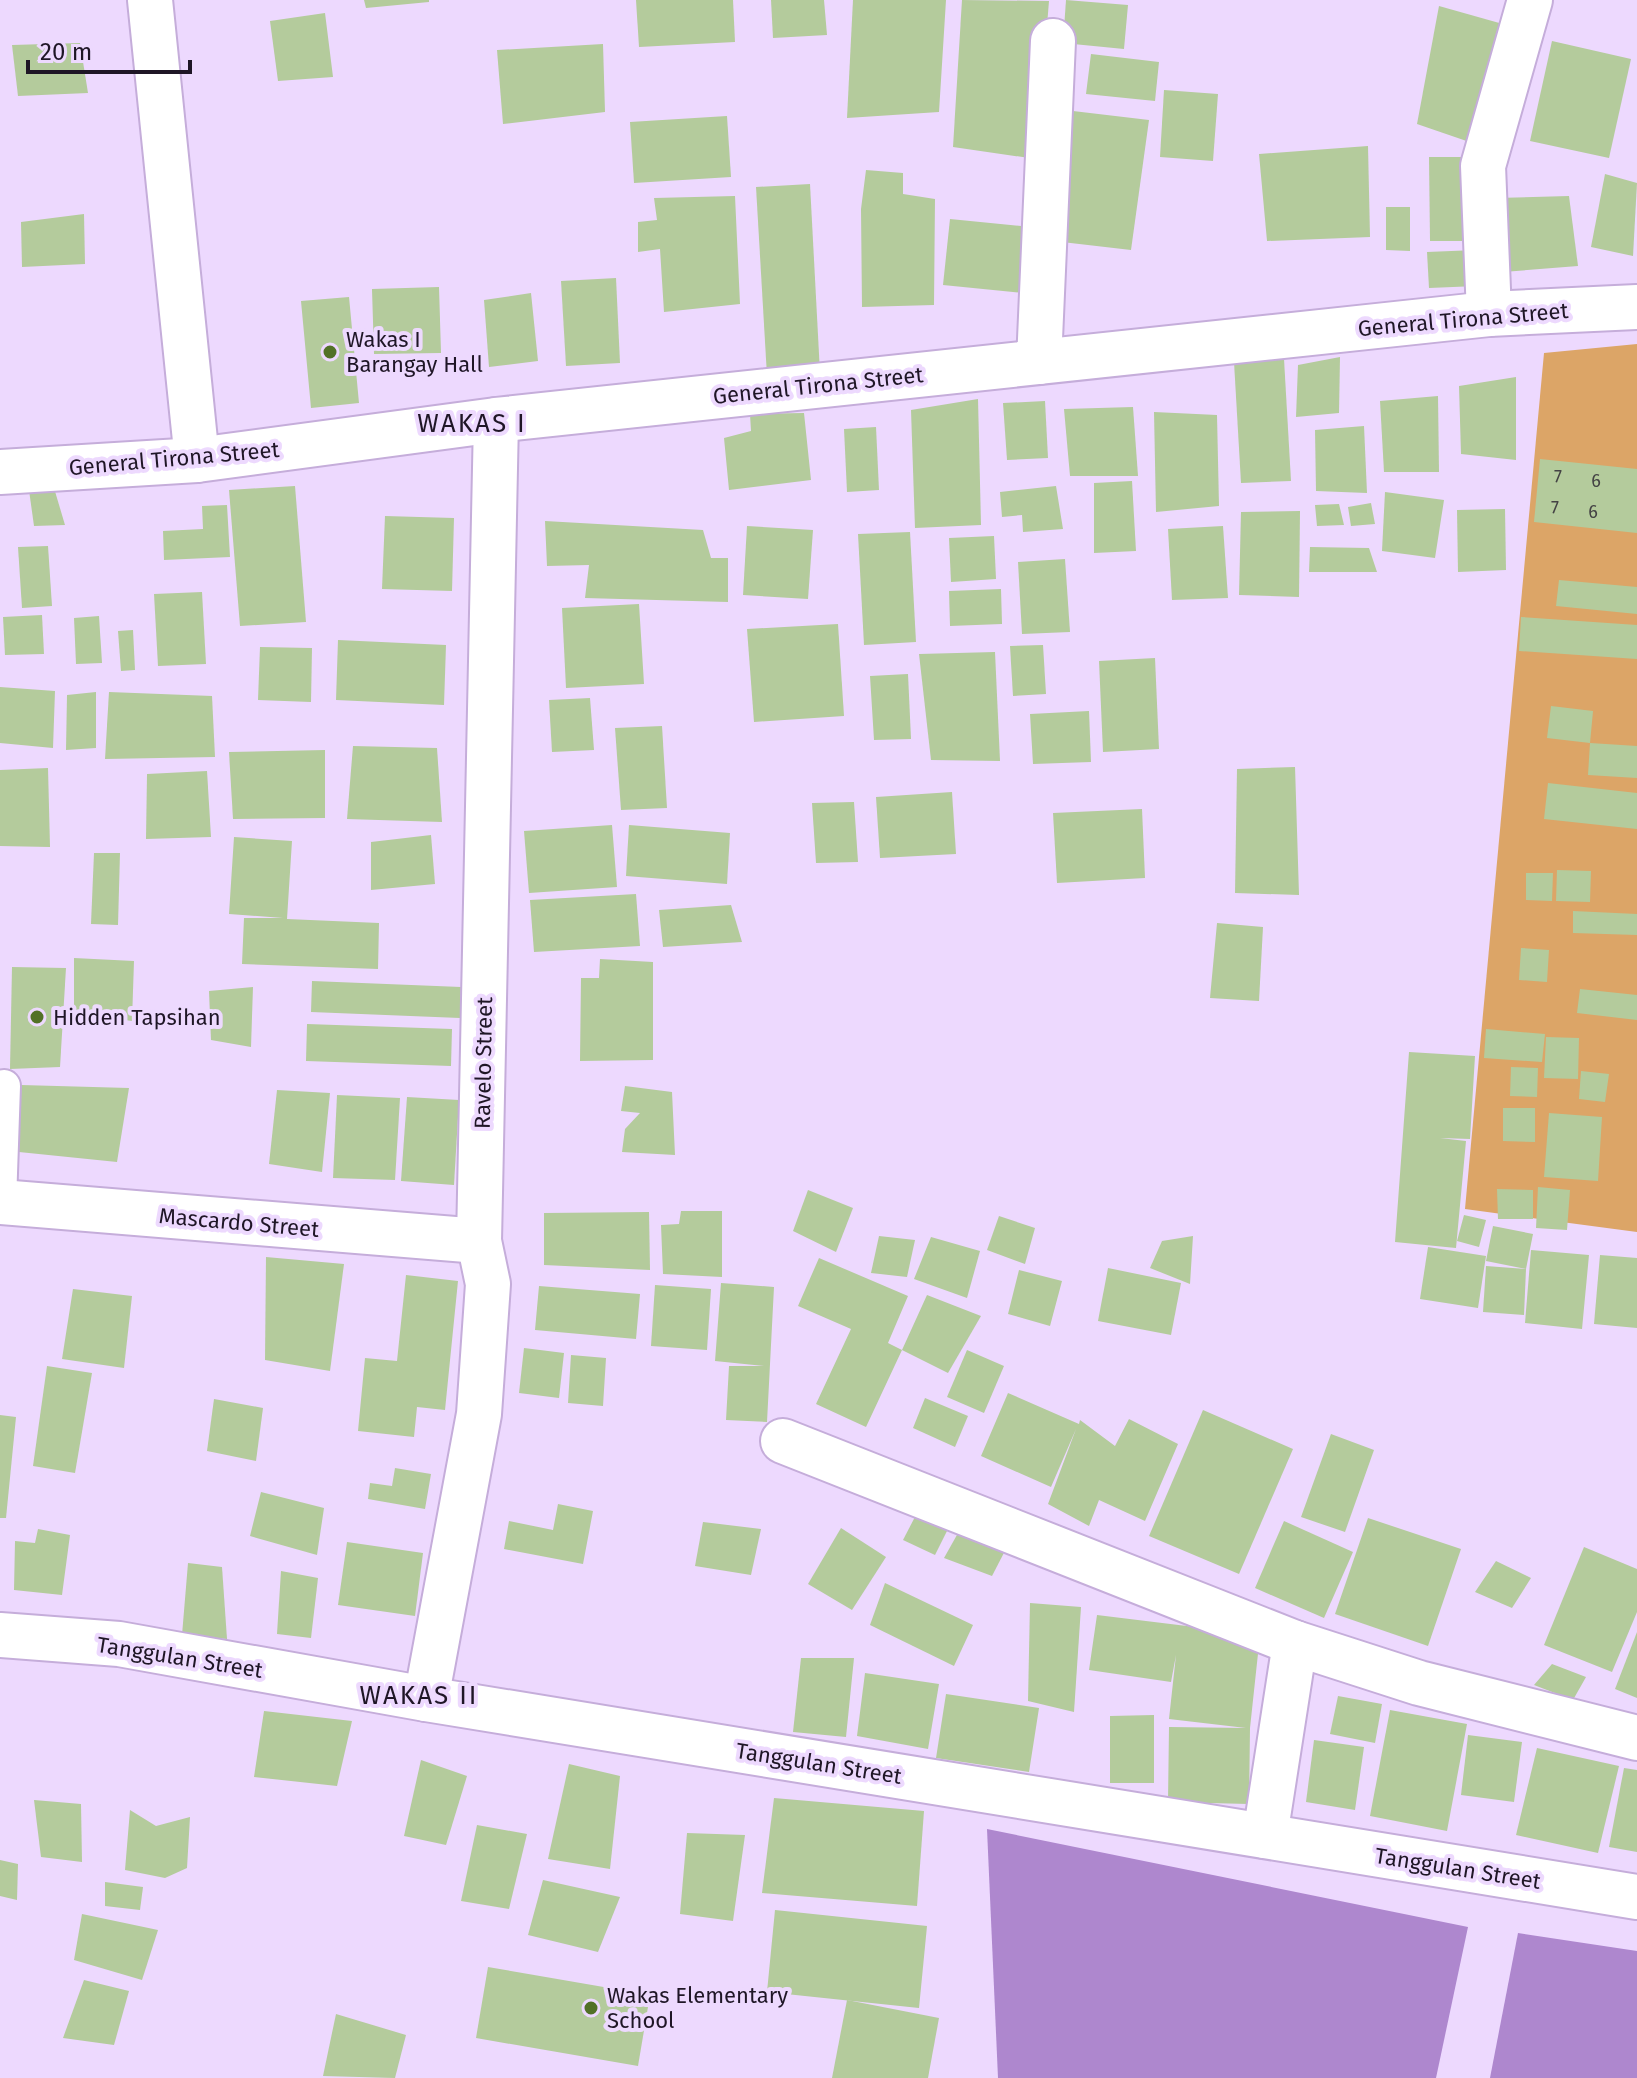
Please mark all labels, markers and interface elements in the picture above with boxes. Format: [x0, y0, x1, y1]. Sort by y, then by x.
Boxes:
scale bar [28, 24, 190, 74]
text: 20 m [40, 38, 92, 66]
street label: General Tirona Street [1357, 297, 1569, 342]
place label: Wakas I Barangay Hall [346, 326, 483, 378]
marker: Wakas I Barangay Hall [321, 343, 339, 361]
street label: General Tirona Street [712, 361, 925, 410]
district label: WAKAS I [417, 408, 527, 439]
street label: General Tirona Street [68, 436, 280, 481]
house number: 7 [1554, 466, 1562, 488]
house number: 6 [1591, 470, 1601, 492]
house number: 7 [1551, 497, 1559, 519]
house number: 6 [1588, 501, 1598, 523]
street label: Ravelo Street [469, 997, 498, 1129]
place label: Hidden Tapsihan [53, 1004, 221, 1031]
marker: Hidden Tapsihan [28, 1008, 46, 1026]
street label: Mascardo Street [158, 1202, 320, 1243]
street label: Tanggulan Street [95, 1631, 265, 1684]
district label: WAKAS II [360, 1680, 479, 1711]
street label: Tanggulan Street [734, 1737, 904, 1790]
street label: Tanggulan Street [1373, 1842, 1543, 1895]
place label: Wakas Elementary School [607, 1982, 788, 2034]
marker: Wakas Elementary School [582, 1999, 600, 2017]

